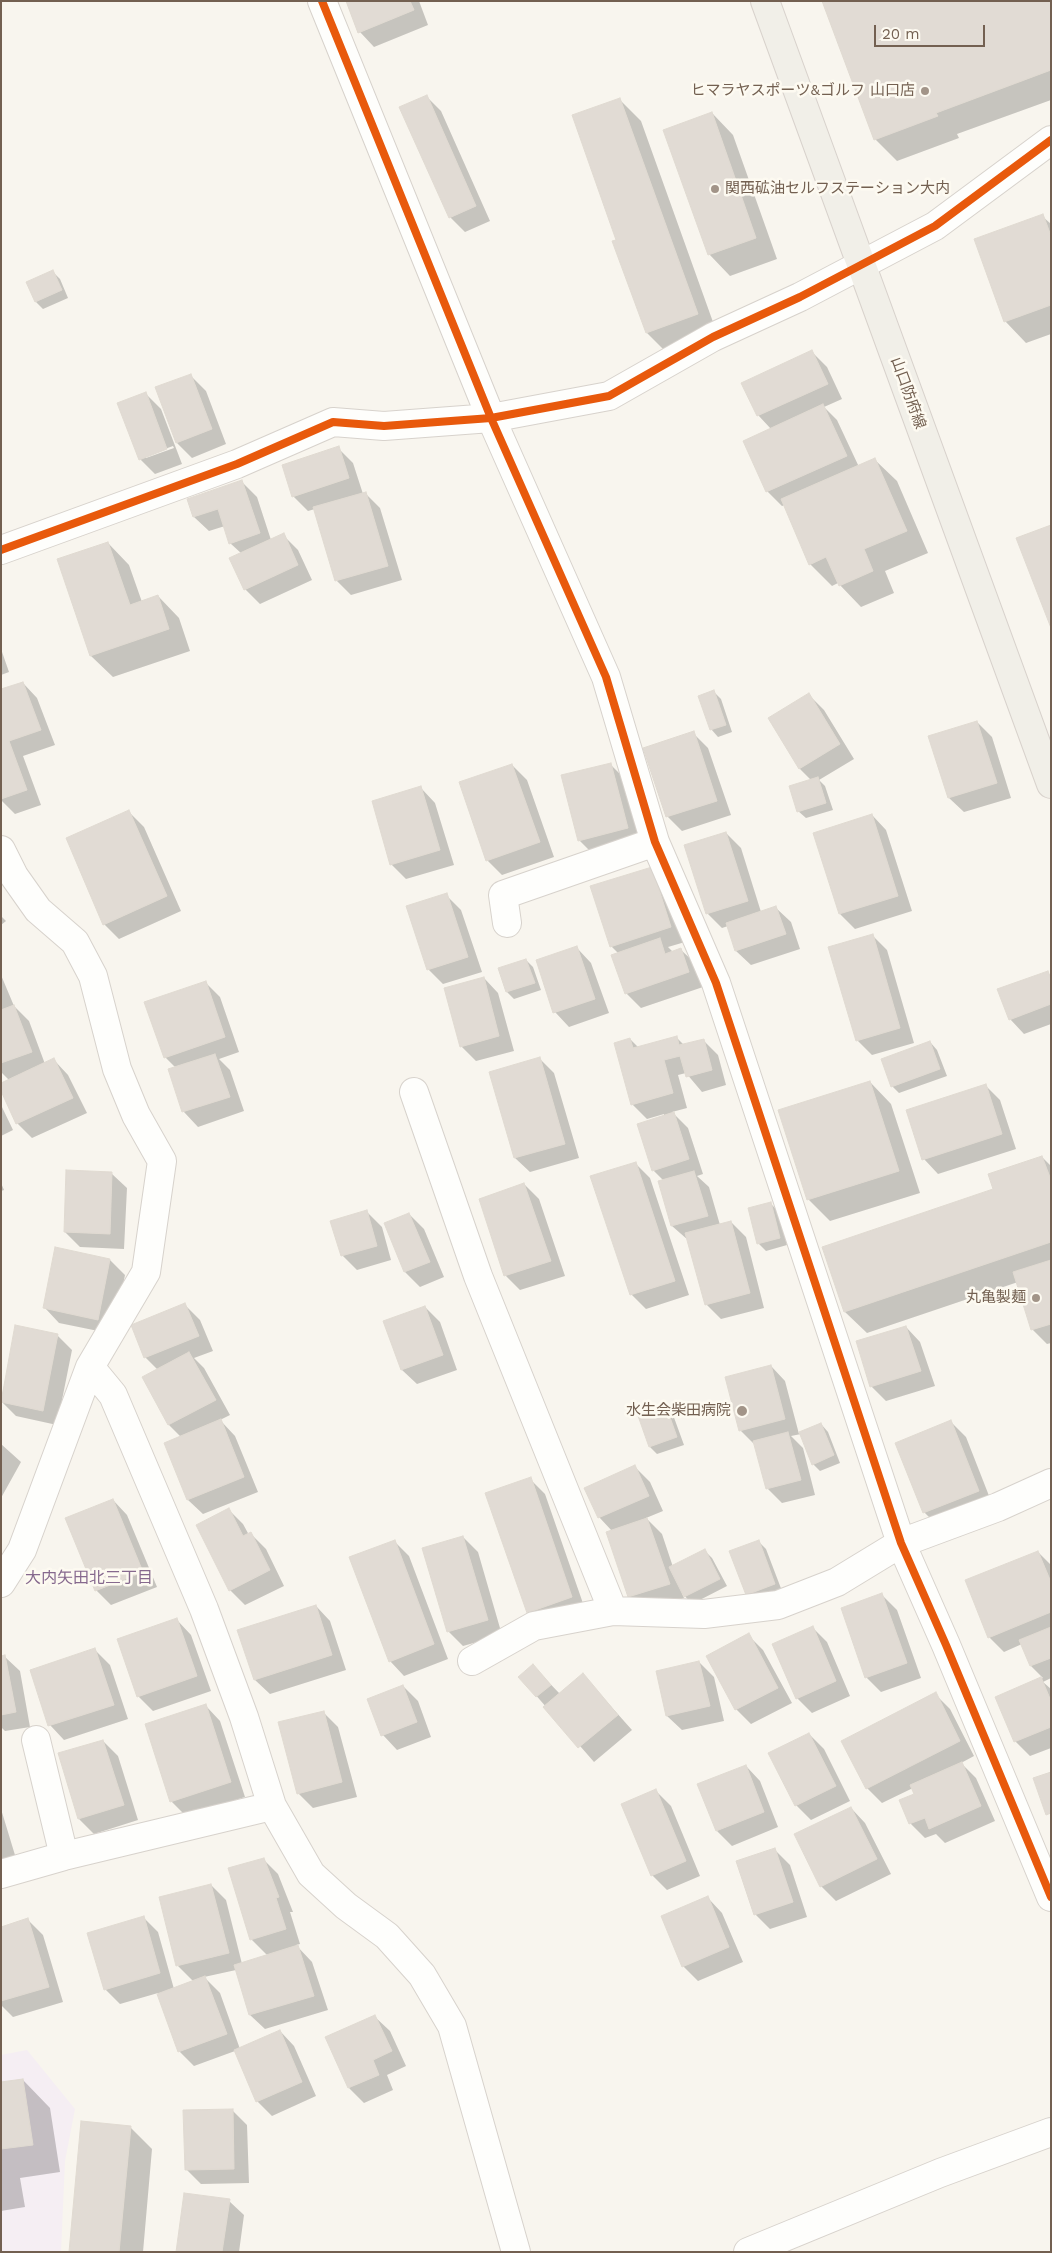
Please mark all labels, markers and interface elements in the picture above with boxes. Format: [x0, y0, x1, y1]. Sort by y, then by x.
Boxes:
scale bar [877, 15, 988, 47]
text: 20 m [882, 25, 920, 43]
place label: ヒマラヤスポーツ&ゴルフ 山口店 [691, 82, 915, 100]
marker: ヒマラヤスポーツ&ゴルフ 山口店 [919, 85, 931, 97]
place label: 関西砿油セルフステーション大内 [725, 180, 950, 198]
marker: 関西砿油セルフステーション大内 [709, 183, 721, 195]
street label: 山口防府線 [887, 355, 929, 431]
place label: 丸亀製麺 [966, 1289, 1026, 1307]
marker: 丸亀製麺 [1030, 1292, 1042, 1304]
place label: 水生会柴田病院 [626, 1402, 731, 1420]
marker: 水生会柴田病院 [735, 1404, 749, 1418]
district label: 大内矢田北三丁目 [25, 1568, 153, 1588]

